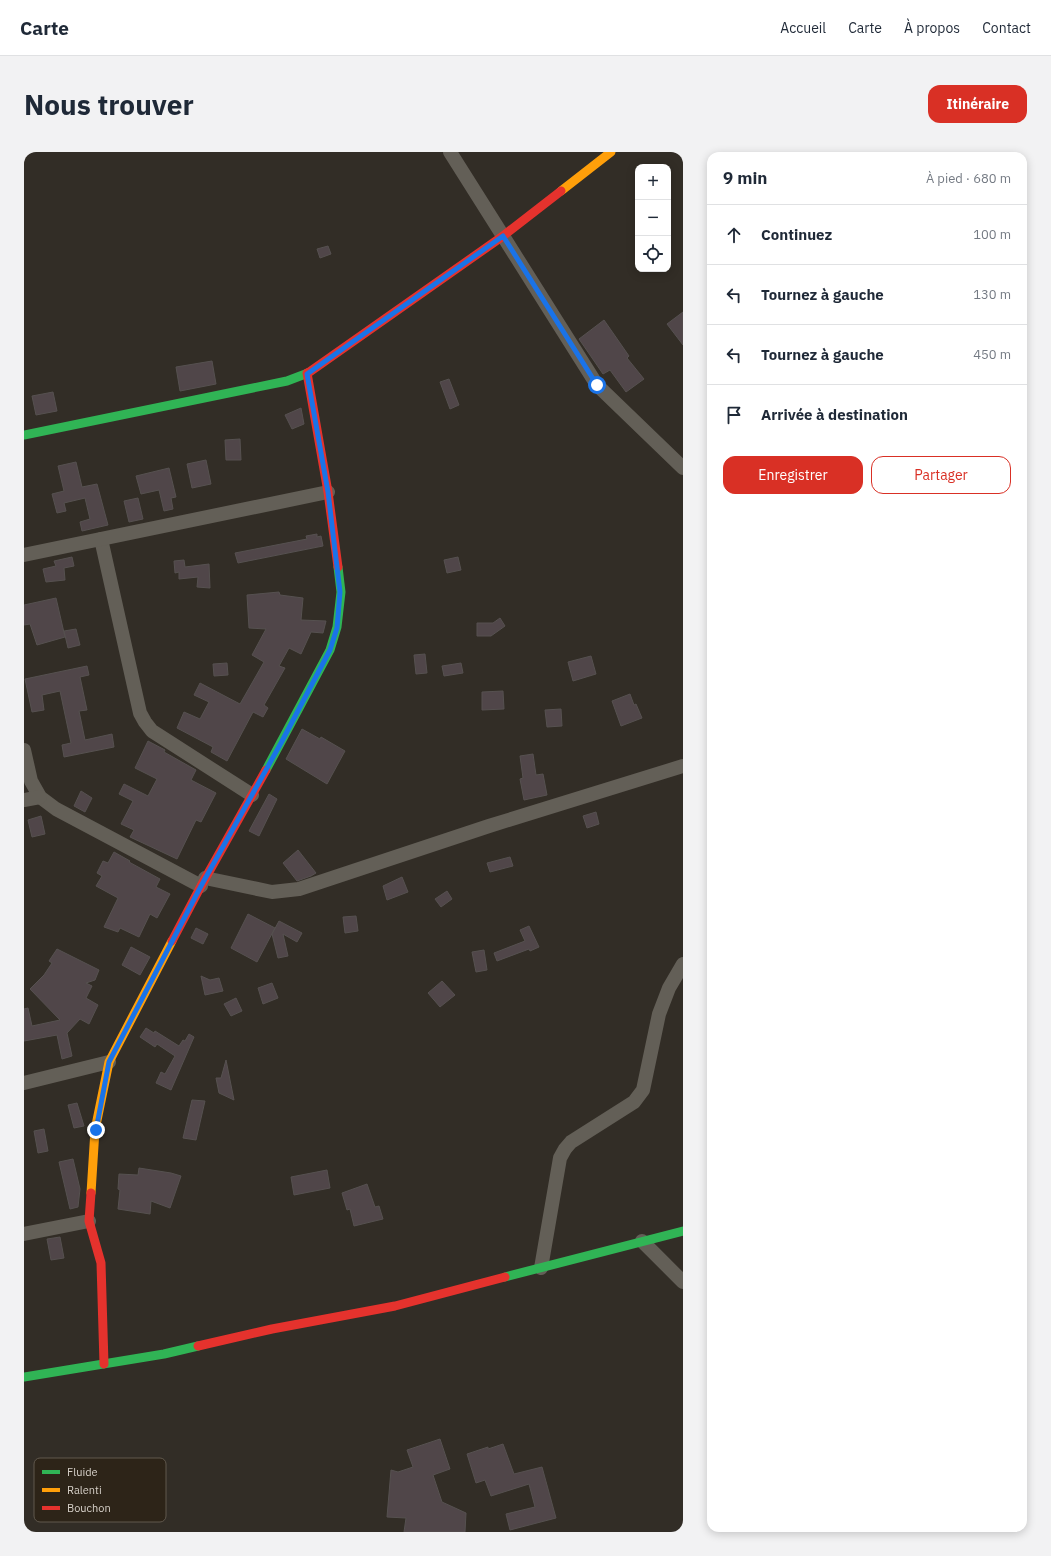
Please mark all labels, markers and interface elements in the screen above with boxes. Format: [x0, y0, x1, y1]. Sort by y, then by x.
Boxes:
text: Carte [20, 16, 69, 40]
text: Accueil [780, 19, 826, 37]
text: Carte [848, 19, 882, 37]
text: À propos [904, 19, 960, 37]
text: Contact [982, 19, 1031, 37]
button: Itinéraire [928, 85, 1027, 123]
text: Nous trouver [24, 86, 194, 123]
map controls [635, 164, 671, 272]
button: + [635, 164, 671, 200]
text: 9 min [723, 167, 767, 189]
text: À pied · 680 m [926, 170, 1011, 187]
button: − [635, 200, 671, 236]
icon: ahead [723, 224, 745, 246]
text: Continuez [761, 225, 832, 244]
text: 100 m [973, 226, 1011, 243]
button: locate [635, 236, 671, 272]
icon: left [723, 284, 745, 306]
text: Tournez à gauche [761, 285, 884, 304]
text: 130 m [973, 286, 1011, 303]
icon: left [723, 344, 745, 366]
text: Tournez à gauche [761, 345, 884, 364]
text: 450 m [973, 346, 1011, 363]
route start [588, 376, 606, 394]
icon: arrive [723, 404, 745, 426]
text: Arrivée à destination [761, 405, 908, 424]
button: Enregistrer [723, 456, 863, 494]
button: Partager [871, 456, 1011, 494]
route end [87, 1121, 105, 1139]
legend [34, 1458, 166, 1522]
text: Fluide [67, 1465, 98, 1479]
text: Ralenti [67, 1483, 102, 1497]
text: Bouchon [67, 1501, 111, 1515]

